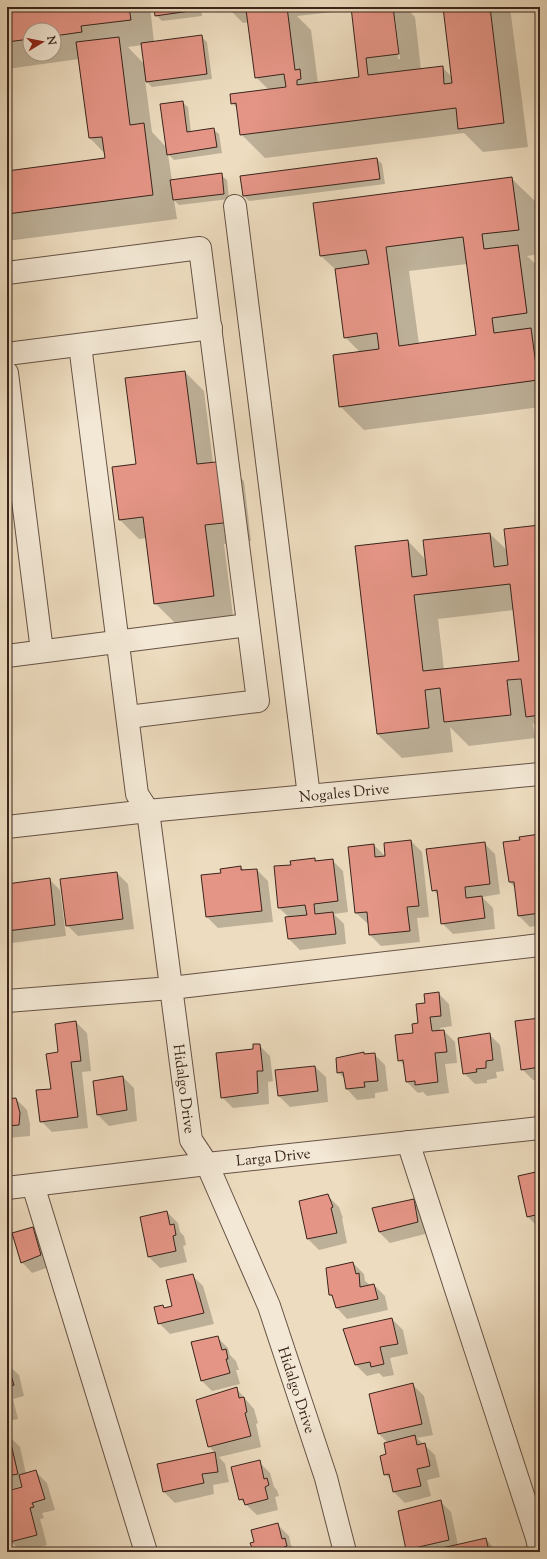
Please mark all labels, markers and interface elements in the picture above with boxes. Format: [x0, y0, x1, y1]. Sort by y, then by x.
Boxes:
north arrow [22, 22, 62, 62]
text: N [42, 34, 60, 46]
street label: Nogales Drive [298, 779, 390, 809]
street label: Hidalgo Drive [167, 1043, 199, 1135]
street label: Larga Drive [235, 1144, 312, 1173]
street label: Hidalgo Drive [271, 1344, 320, 1437]

